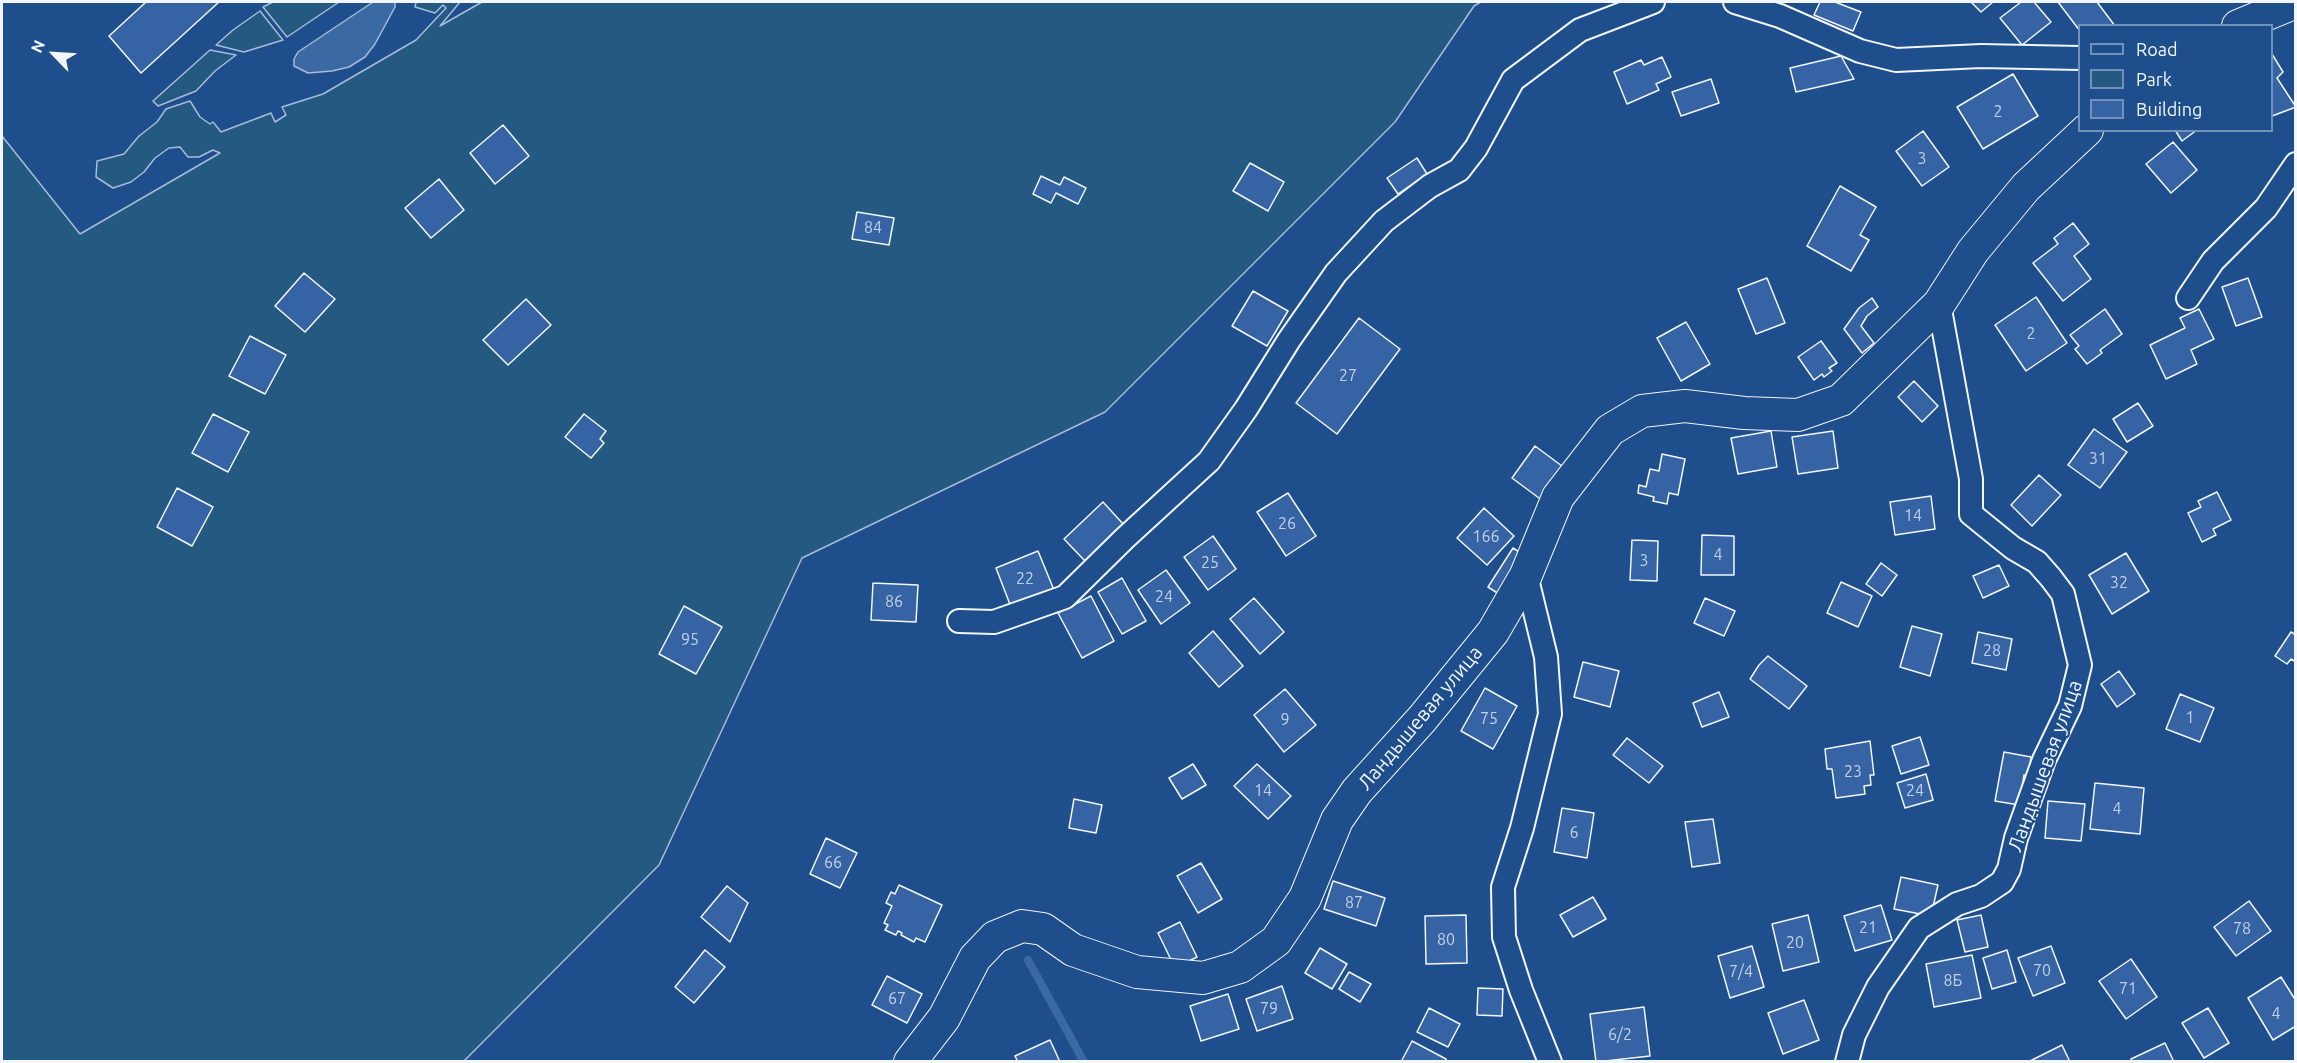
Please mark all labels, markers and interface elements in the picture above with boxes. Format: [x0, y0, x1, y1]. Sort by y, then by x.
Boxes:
north arrow [24, 24, 84, 84]
legend [2078, 24, 2273, 132]
text: N [27, 37, 48, 56]
text: Road [2136, 39, 2178, 59]
text: Park [2136, 69, 2172, 89]
text: Building [2136, 99, 2202, 119]
house number: 2 [1993, 102, 2003, 122]
house number: 3 [1917, 149, 1927, 169]
house number: 84 [864, 218, 882, 238]
house number: 2 [2026, 324, 2036, 344]
house number: 27 [1339, 366, 1357, 386]
house number: 31 [2089, 449, 2107, 469]
house number: 14 [1904, 506, 1922, 526]
house number: 26 [1278, 514, 1296, 534]
house number: 166 [1472, 527, 1500, 547]
house number: 4 [1713, 545, 1723, 565]
house number: 3 [1639, 551, 1649, 571]
house number: 25 [1201, 553, 1219, 573]
house number: 22 [1016, 569, 1034, 589]
house number: 32 [2110, 573, 2128, 593]
house number: 24 [1155, 587, 1173, 607]
house number: 86 [885, 592, 903, 612]
house number: 95 [681, 630, 699, 650]
street label: Ландышевая улица [1353, 641, 1487, 795]
house number: 28 [1983, 641, 2001, 661]
street label: Ландышевая улица [2003, 677, 2087, 855]
house number: 1 [2185, 708, 2195, 728]
house number: 75 [1480, 709, 1498, 729]
house number: 9 [1280, 710, 1290, 730]
house number: 23 [1844, 762, 1862, 782]
house number: 14 [1254, 781, 1272, 801]
house number: 24 [1906, 781, 1924, 801]
house number: 4 [2112, 799, 2122, 819]
house number: 6 [1569, 823, 1579, 843]
house number: 66 [824, 853, 842, 873]
house number: 87 [1345, 893, 1363, 913]
house number: 21 [1859, 918, 1877, 938]
house number: 78 [2233, 919, 2251, 939]
house number: 80 [1437, 930, 1455, 950]
house number: 20 [1786, 933, 1804, 953]
house number: 70 [2033, 961, 2051, 981]
house number: 7/4 [1729, 962, 1753, 982]
house number: 8Б [1944, 971, 1962, 991]
house number: 71 [2119, 979, 2137, 999]
house number: 67 [888, 989, 906, 1009]
house number: 79 [1260, 999, 1278, 1019]
house number: 4 [2271, 1004, 2281, 1024]
house number: 6/2 [1608, 1025, 1632, 1045]

